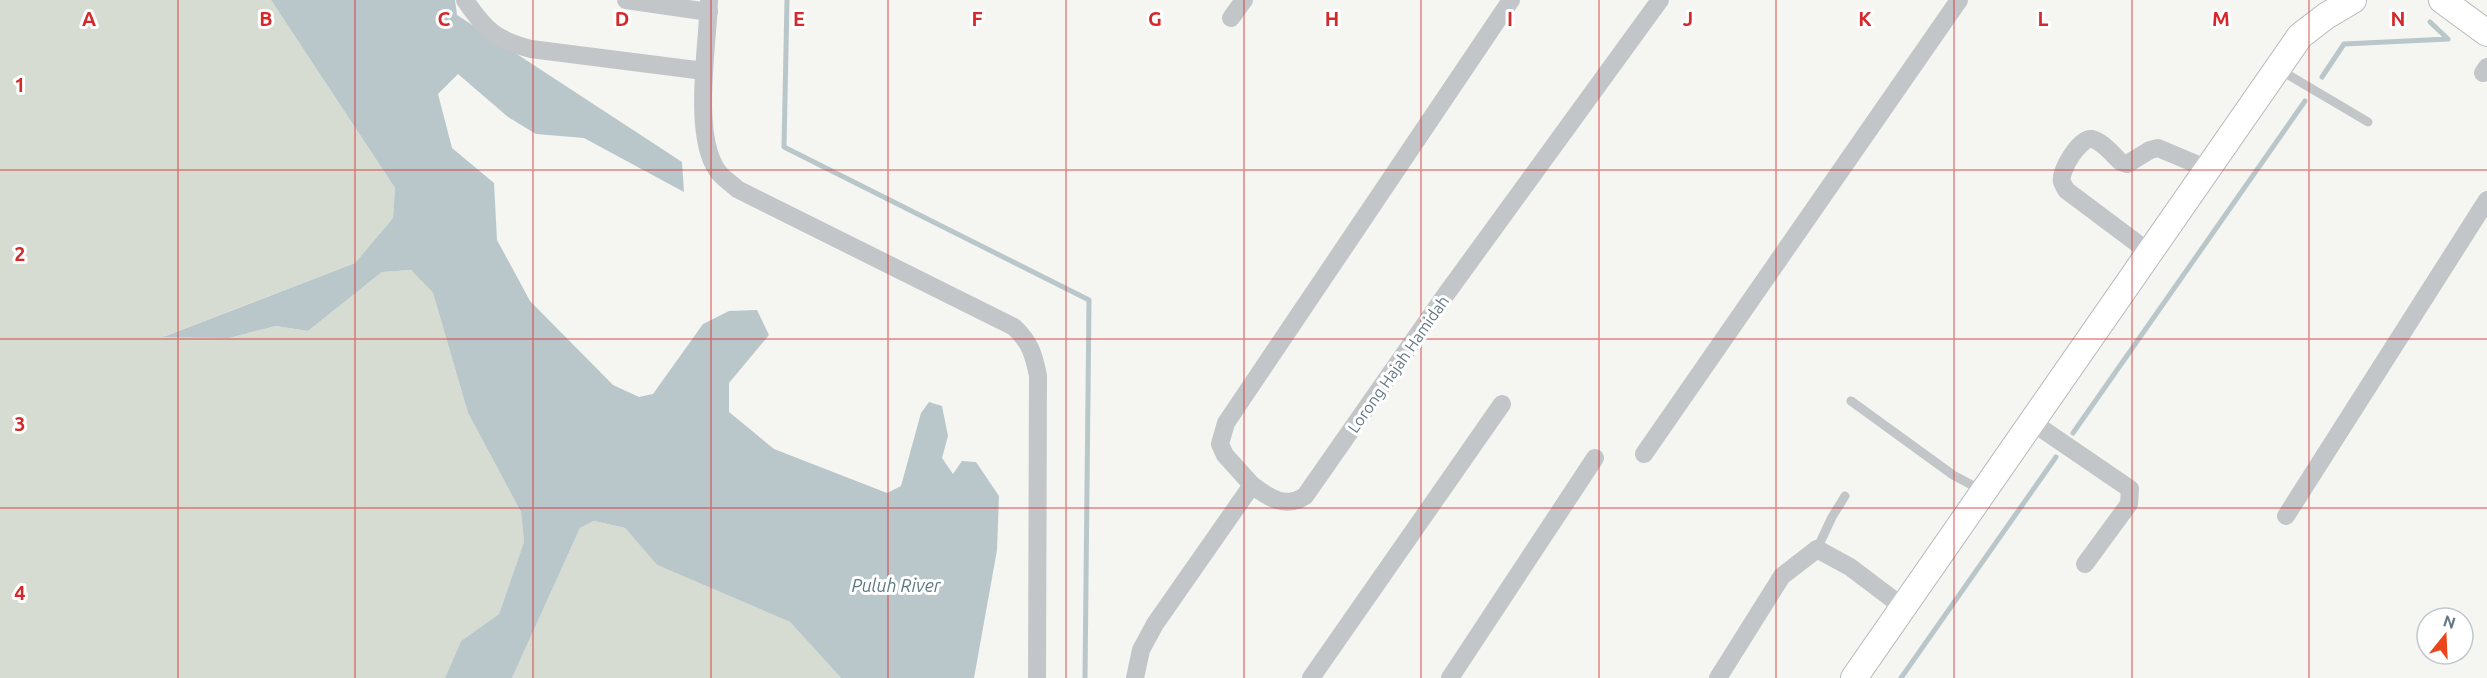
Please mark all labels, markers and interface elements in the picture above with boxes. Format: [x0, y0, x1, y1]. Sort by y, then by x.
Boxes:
text: A [82, 7, 96, 30]
text: B [259, 7, 273, 30]
text: C [438, 7, 451, 30]
text: D [615, 7, 629, 30]
text: E [793, 7, 805, 30]
text: F [971, 7, 983, 30]
text: G [1148, 7, 1162, 30]
text: H [1325, 7, 1339, 30]
text: I [1507, 7, 1513, 30]
text: J [1683, 7, 1693, 30]
text: K [1858, 7, 1872, 30]
text: L [2038, 7, 2049, 30]
text: M [2212, 7, 2230, 30]
text: N [2391, 7, 2405, 30]
text: 1 [14, 73, 26, 96]
text: 2 [14, 242, 26, 265]
street label: Lorong Hajah Hamidah [1344, 292, 1452, 436]
text: 3 [14, 412, 26, 435]
water label: Puluh River [851, 575, 942, 595]
text: 4 [14, 581, 26, 604]
north arrow [2415, 606, 2475, 666]
text: N [2441, 611, 2458, 632]

